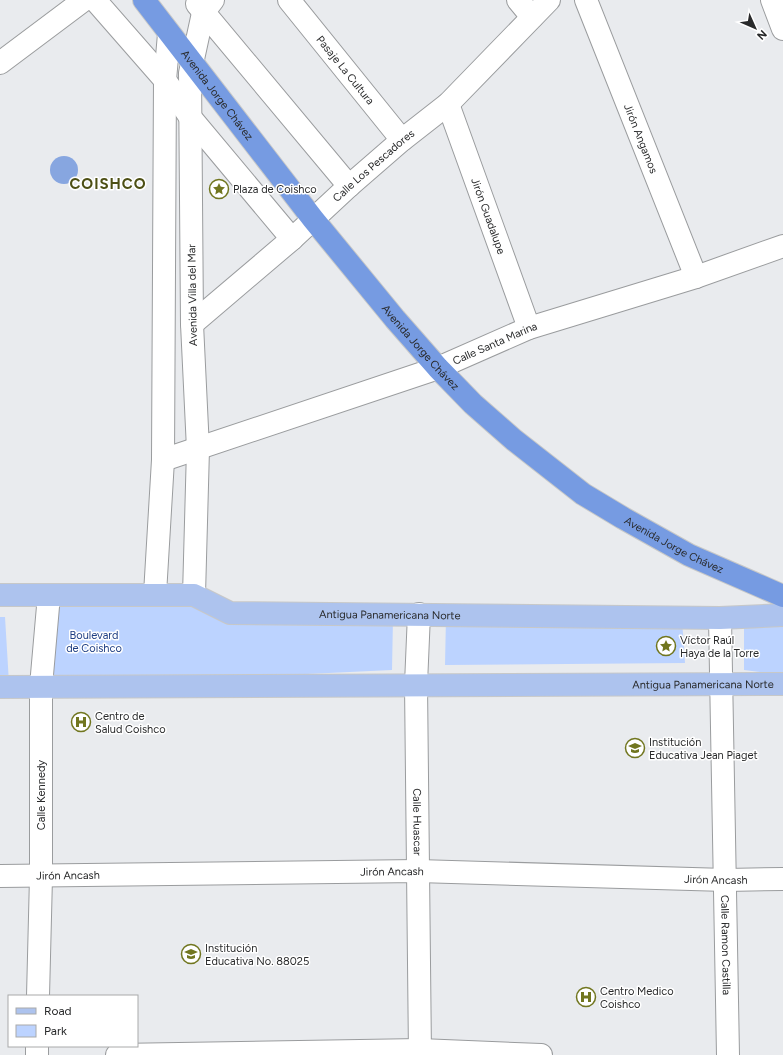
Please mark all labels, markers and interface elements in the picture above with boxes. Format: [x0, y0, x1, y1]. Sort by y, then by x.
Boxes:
north arrow [735, 8, 775, 48]
text: N [754, 27, 769, 42]
street label: Pasaje La Cultura [314, 33, 377, 107]
street label: Avenida Jorge Chávez [178, 48, 256, 143]
street label: Jirón Angamos [621, 102, 660, 175]
street label: Calle Los Pescadores [330, 127, 417, 205]
district label: COISHCO [69, 175, 147, 193]
street label: Jirón Guadalupe [468, 176, 508, 256]
place icon: Plaza de Coishco [208, 178, 230, 200]
place label: Plaza de Coishco [233, 183, 317, 196]
street label: Avenida Villa del Mar [185, 244, 200, 346]
street label: Avenida Jorge Chávez [379, 302, 462, 393]
street label: Calle Santa Marina [451, 320, 539, 368]
street label: Avenida Jorge Chávez [622, 514, 725, 576]
street label: Antigua Panamericana Norte [319, 608, 461, 622]
park label: Boulevard de Coishco [66, 629, 122, 655]
place label: Víctor Raúl Haya de la Torre [680, 634, 759, 660]
place icon: Víctor Raúl Haya de la Torre [655, 635, 677, 657]
street label: Antigua Panamericana Norte [632, 678, 774, 692]
place label: Centro de Salud Coishco [95, 710, 166, 736]
hospital icon: Centro de Salud Coishco [70, 711, 92, 733]
place label: Institución Educativa Jean Piaget [649, 736, 758, 762]
school or university icon: Institución Educativa Jean Piaget [624, 737, 646, 759]
street label: Calle Kennedy [35, 760, 48, 830]
street label: Calle Huascar [410, 788, 424, 856]
street label: Jirón Ancash [360, 865, 424, 879]
street label: Jirón Ancash [36, 869, 100, 883]
street label: Jirón Ancash [684, 873, 748, 887]
street label: Calle Ramon Castilla [718, 895, 733, 995]
place label: Institución Educativa No. 88025 [205, 942, 309, 968]
school or university icon: Institución Educativa No. 88025 [180, 943, 202, 965]
place label: Centro Medico Coishco [600, 985, 674, 1011]
hospital icon: Centro Medico Coishco [575, 986, 597, 1008]
legend [8, 995, 138, 1047]
text: Road [44, 1004, 72, 1018]
text: Park [44, 1024, 67, 1038]

